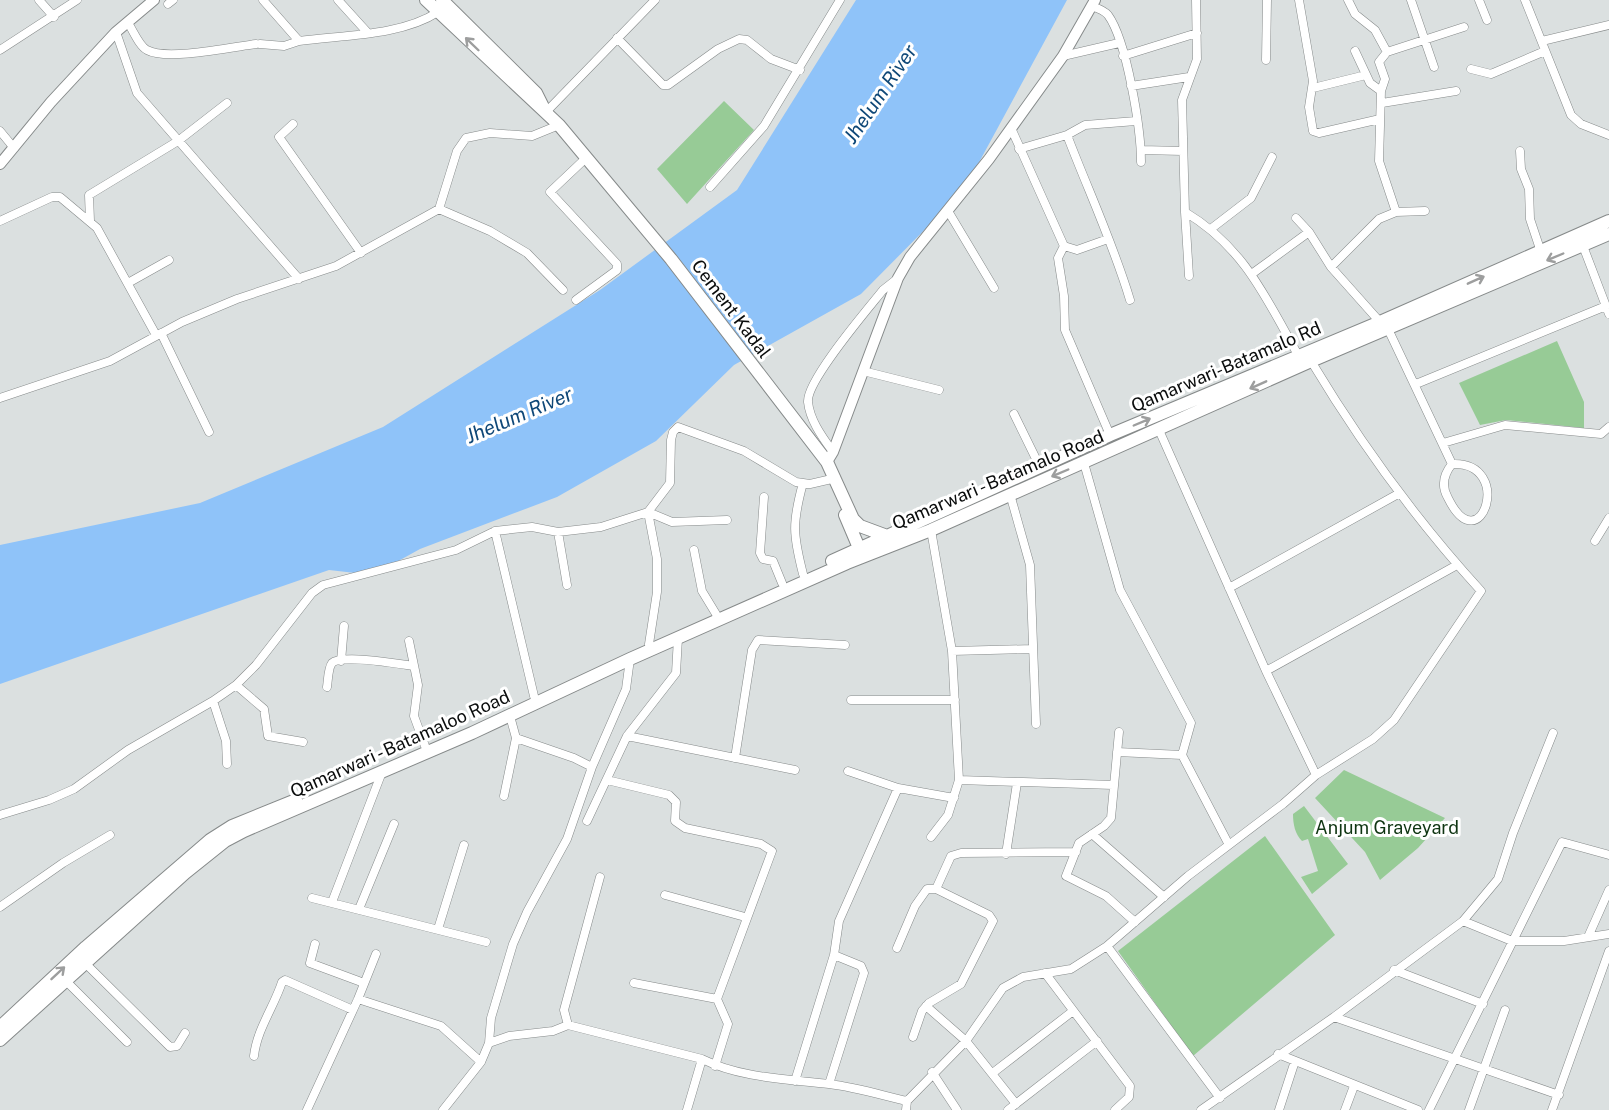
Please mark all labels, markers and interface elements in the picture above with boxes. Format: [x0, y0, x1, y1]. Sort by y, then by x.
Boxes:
one-way arrow [465, 37, 480, 52]
water label: Jhelum River [838, 40, 922, 148]
one-way arrow [1547, 252, 1565, 264]
street label: Cement Kadal [688, 255, 775, 362]
one-way arrow [1467, 274, 1485, 285]
street label: Qamarwari-Batamalo Rd [1128, 317, 1324, 416]
one-way arrow [1249, 380, 1267, 391]
water label: Jhelum River [462, 382, 576, 448]
one-way arrow [1132, 416, 1151, 427]
street label: Qamarwari - Batamalo Road [889, 425, 1107, 534]
one-way arrow [1052, 468, 1070, 479]
street label: Qamarwari - Batamaloo Road [287, 686, 513, 802]
park label: Anjum Graveyard [1315, 817, 1459, 838]
one-way arrow [51, 965, 66, 980]

